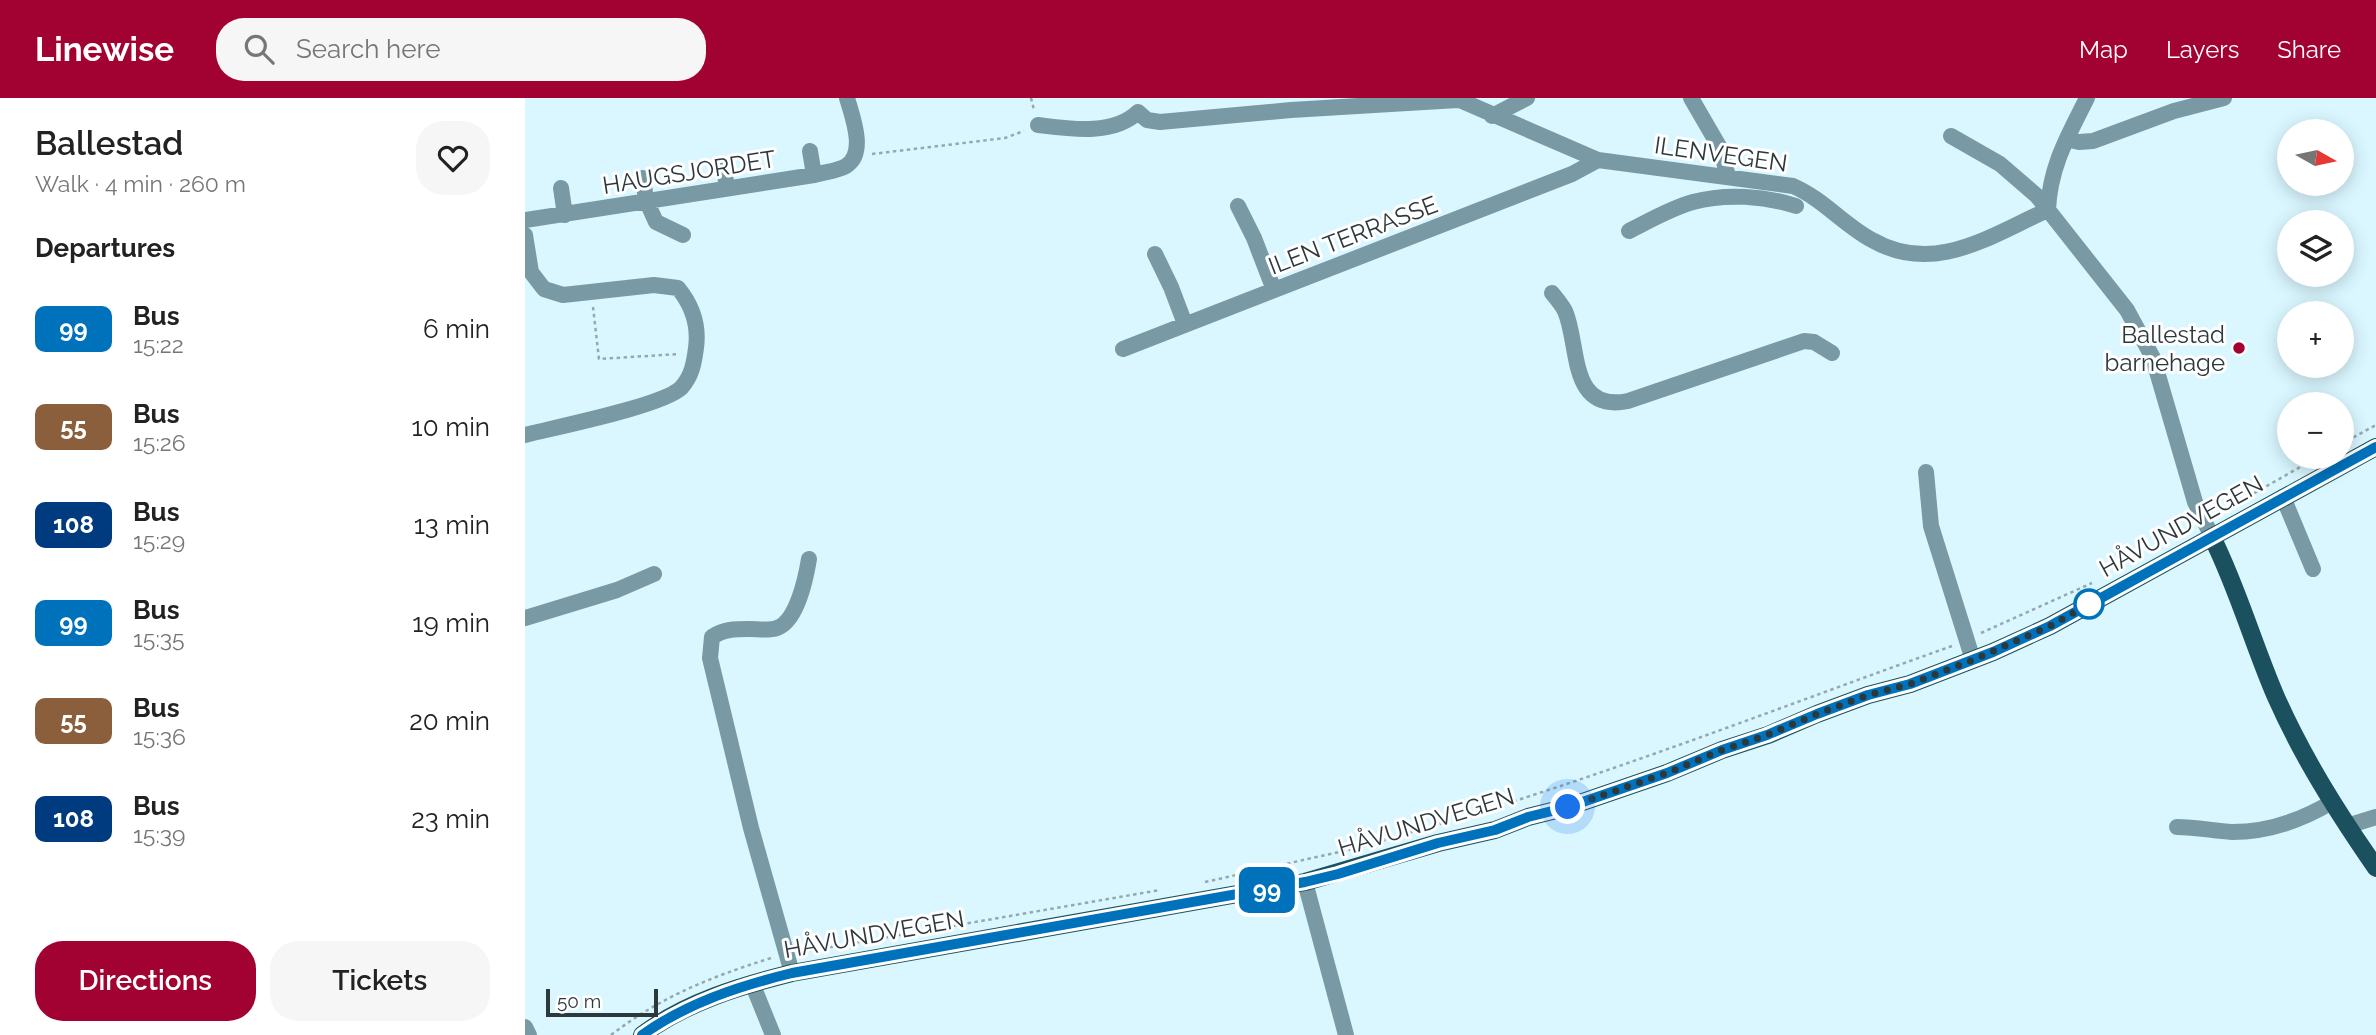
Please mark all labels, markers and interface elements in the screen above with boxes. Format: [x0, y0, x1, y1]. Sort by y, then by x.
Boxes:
search box [216, 18, 706, 81]
text: Linewise [35, 30, 174, 69]
icon: search [240, 30, 278, 68]
text: Search here [296, 34, 440, 64]
text: Map [2079, 35, 2128, 64]
text: Layers [2166, 35, 2239, 64]
text: Share [2277, 35, 2341, 64]
north arrow [2277, 119, 2354, 196]
map controls [2277, 119, 2354, 469]
button: heart [416, 121, 490, 195]
text: Ballestad [35, 124, 183, 163]
street label: ILENVEGEN [1653, 130, 1789, 178]
street label: HAUGSJORDET [600, 144, 778, 200]
text: Walk · 4 min · 260 m [35, 170, 246, 197]
street label: ILEN TERRASSE [1264, 189, 1442, 281]
button: layers [2277, 210, 2354, 287]
text: Departures [35, 233, 175, 263]
text: Bus [133, 301, 180, 331]
button: + [2277, 301, 2354, 378]
text: 99 [59, 314, 88, 343]
text: 6 min [423, 314, 490, 344]
place label: Ballestad barnehage [2105, 320, 2225, 377]
text: 15:22 [133, 331, 184, 358]
marker: Ballestad barnehage [2231, 340, 2247, 356]
button: − [2277, 392, 2354, 469]
text: Bus [133, 399, 180, 429]
text: 55 [60, 412, 87, 441]
text: 10 min [412, 412, 490, 442]
text: 15:26 [133, 429, 186, 456]
street label: HÅVUNDVEGEN [2094, 469, 2268, 583]
text: Bus [133, 497, 180, 527]
text: 108 [53, 510, 94, 539]
text: 13 min [414, 510, 490, 540]
text: 15:29 [133, 527, 185, 554]
unlabelled marker [2074, 589, 2104, 619]
text: Bus [133, 595, 180, 625]
text: 99 [59, 608, 88, 637]
text: 19 min [412, 608, 490, 638]
text: 15:35 [133, 625, 185, 652]
text: Bus [133, 693, 180, 723]
text: 55 [60, 706, 87, 735]
text: 20 min [409, 706, 490, 736]
text: 15:36 [133, 723, 186, 750]
street label: HÅVUNDVEGEN [1334, 781, 1518, 863]
your location [1550, 789, 1585, 824]
text: Bus [133, 791, 180, 821]
text: 108 [53, 804, 94, 833]
text: 23 min [411, 804, 490, 834]
text: 15:39 [133, 821, 185, 848]
line badge: 99 [1235, 867, 1299, 913]
text: 99 [1253, 875, 1281, 904]
street label: HÅVUNDVEGEN [781, 904, 967, 964]
button: Directions [35, 941, 256, 1021]
button: Tickets [270, 941, 490, 1021]
scale bar [546, 986, 658, 1018]
text: 50 m [557, 990, 601, 1012]

